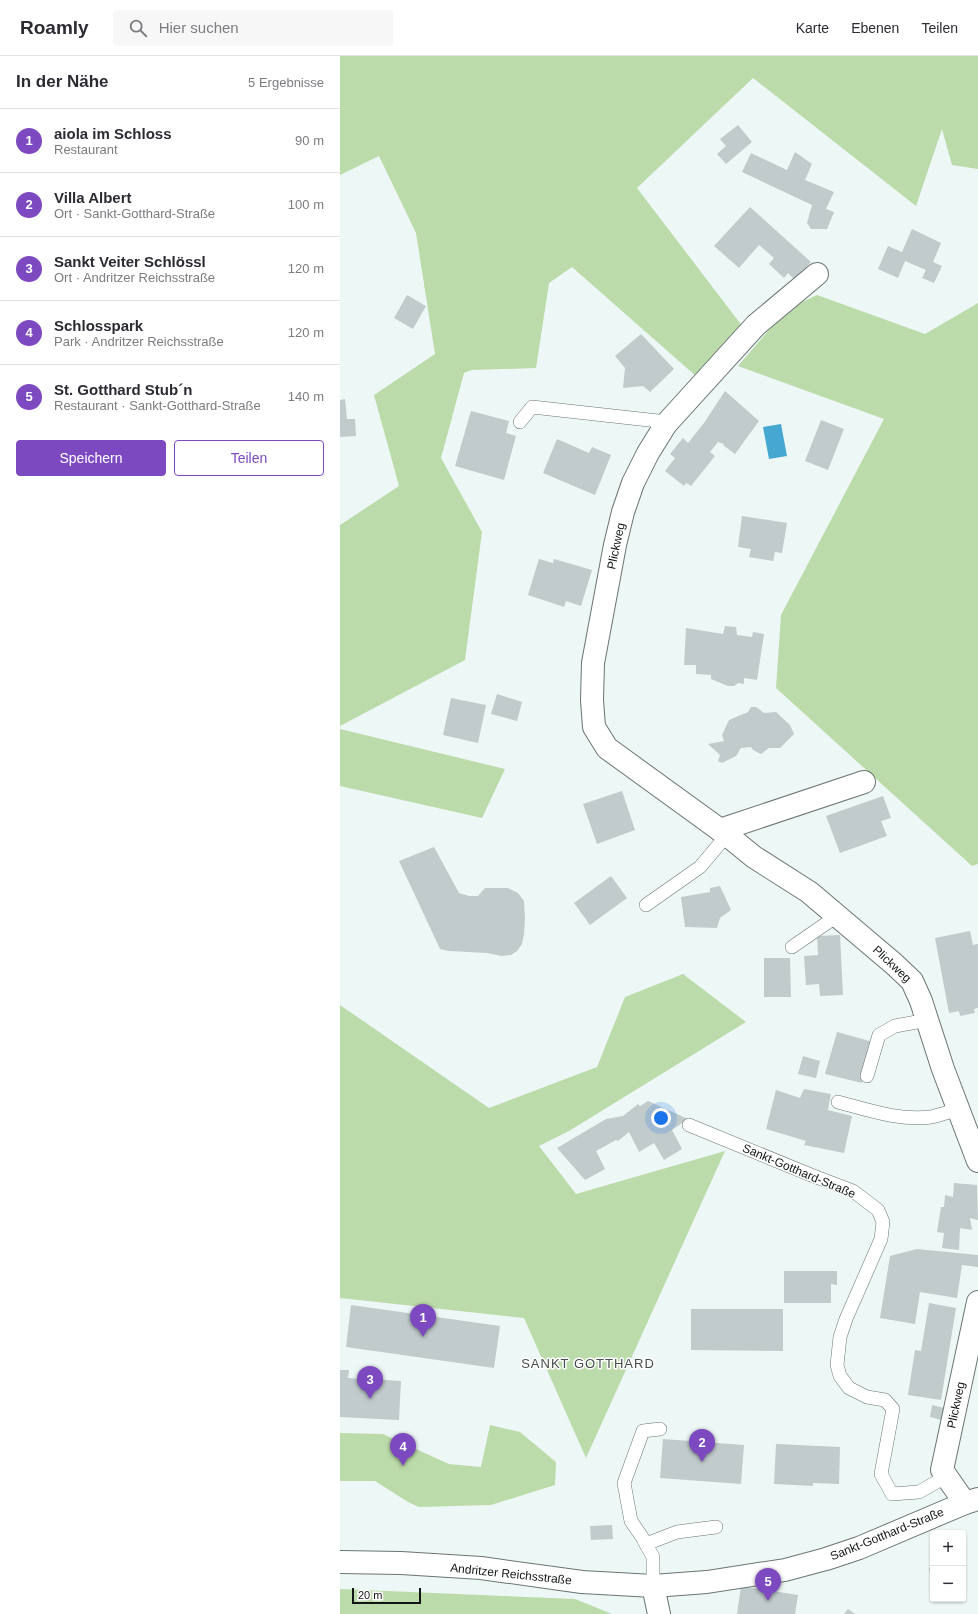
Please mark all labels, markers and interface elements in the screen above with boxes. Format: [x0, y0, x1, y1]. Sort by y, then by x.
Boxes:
search box [113, 10, 393, 46]
text: Roamly [20, 17, 89, 38]
icon: search [127, 17, 149, 39]
text: Hier suchen [159, 19, 239, 36]
text: Karte [796, 20, 829, 36]
text: Ebenen [851, 20, 899, 36]
text: Teilen [921, 20, 958, 36]
text: In der Nähe [16, 72, 109, 91]
text: 5 Ergebnisse [248, 75, 324, 90]
text: aiola im Schloss [54, 125, 172, 142]
text: 1 [25, 133, 33, 148]
text: 90 m [295, 133, 324, 148]
text: Restaurant [54, 142, 118, 157]
text: Villa Albert [54, 189, 132, 206]
text: 2 [25, 197, 33, 212]
text: 100 m [288, 197, 324, 212]
text: Ort · Sankt-Gotthard-Straße [54, 206, 215, 221]
text: Sankt Veiter Schlössl [54, 253, 206, 270]
text: 3 [25, 261, 33, 276]
text: 120 m [288, 261, 324, 276]
text: Ort · Andritzer Reichsstraße [54, 270, 215, 285]
text: Schlosspark [54, 317, 143, 334]
text: 4 [25, 325, 33, 340]
text: 120 m [288, 325, 324, 340]
text: Park · Andritzer Reichsstraße [54, 334, 224, 349]
text: St. Gotthard Stub´n [54, 381, 192, 398]
text: 5 [25, 389, 33, 404]
text: 140 m [288, 389, 324, 404]
text: Restaurant · Sankt-Gotthard-Straße [54, 398, 261, 413]
button: Speichern [16, 440, 166, 476]
button: Teilen [174, 440, 324, 476]
street label: Plickweg [604, 521, 628, 571]
street label: Plickweg [870, 943, 914, 985]
your location [651, 1108, 671, 1128]
street label: Sankt-Gotthard-Straße [740, 1141, 858, 1201]
pin: 1 [410, 1304, 436, 1337]
district label: SANKT GOTTHARD [521, 1356, 655, 1371]
pin: 3 [357, 1366, 383, 1399]
street label: Plickweg [944, 1380, 968, 1430]
pin: 2 [689, 1429, 715, 1462]
pin: 4 [390, 1433, 416, 1466]
street label: Sankt-Gotthard-Straße [828, 1505, 946, 1563]
map controls [930, 1530, 966, 1602]
button: + [930, 1530, 966, 1566]
street label: Andritzer Reichsstraße [450, 1561, 573, 1587]
button: − [930, 1566, 966, 1602]
pin: 5 [755, 1568, 781, 1601]
scale bar [352, 1586, 421, 1605]
text: 20 m [358, 1589, 382, 1601]

